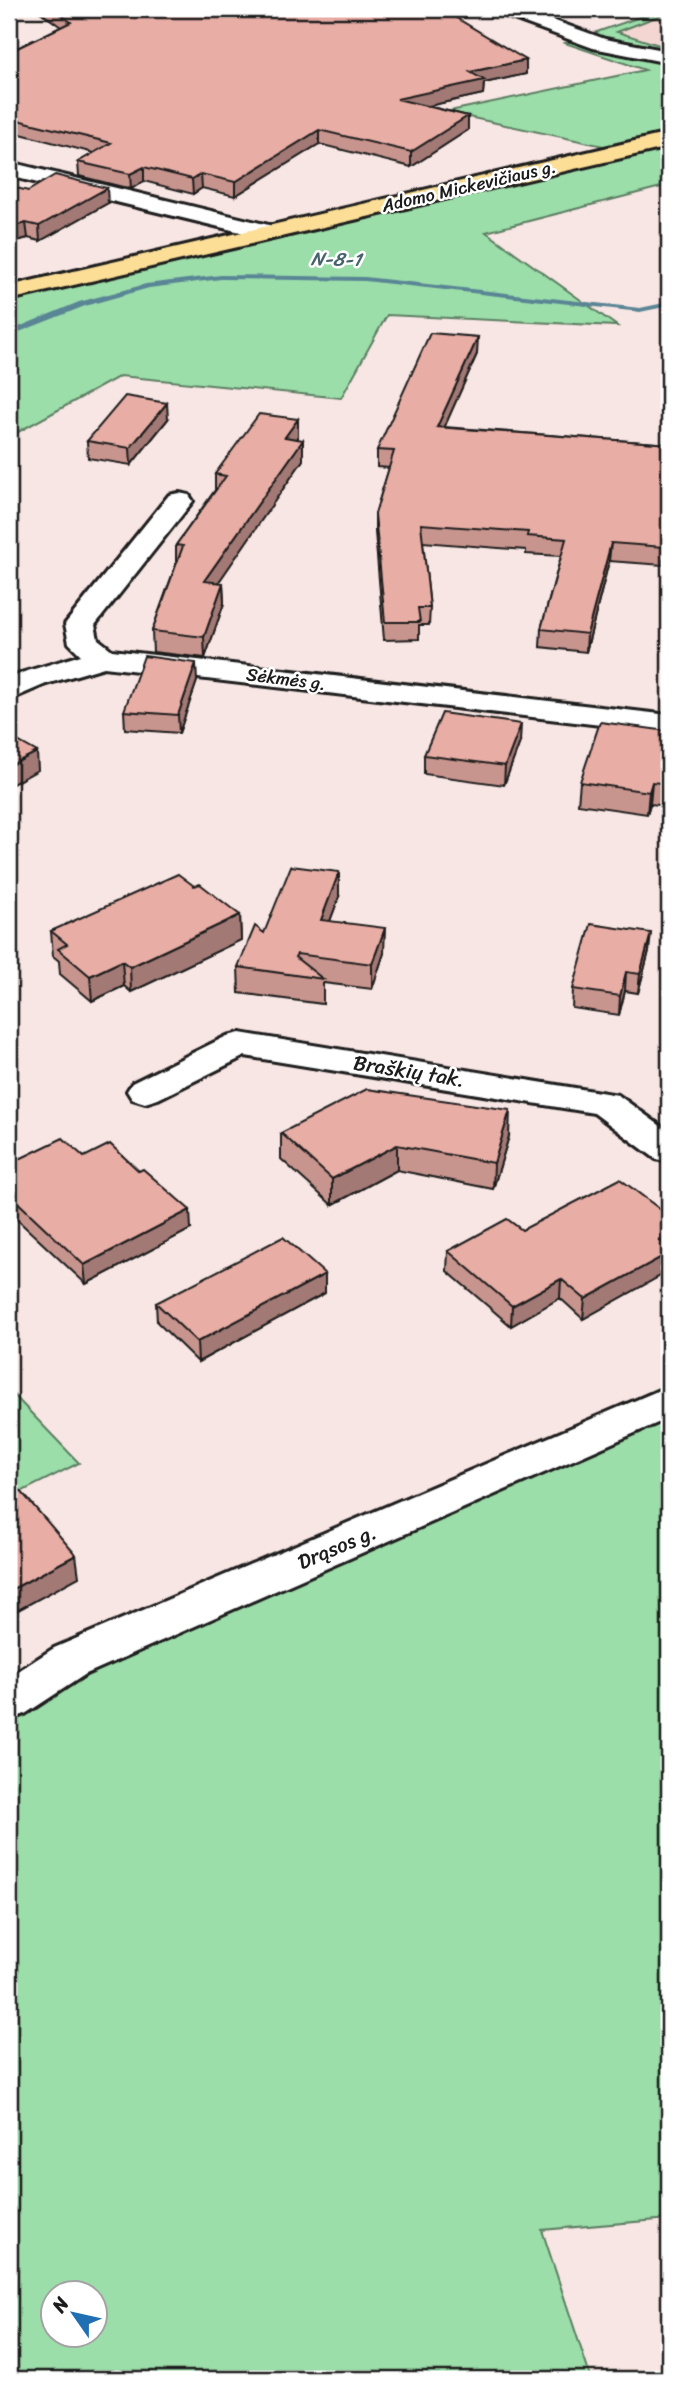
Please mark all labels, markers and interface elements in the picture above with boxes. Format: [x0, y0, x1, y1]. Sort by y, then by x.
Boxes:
street label: Adomo Mickevičiaus g. [378, 150, 559, 222]
water label: N-8-1 [311, 242, 364, 276]
street label: Sėkmės g. [244, 658, 328, 700]
street label: Braškių tak. [351, 1043, 467, 1099]
street label: Drąsos g. [291, 1513, 383, 1581]
north arrow [38, 2280, 108, 2350]
text: N [42, 2289, 78, 2320]

